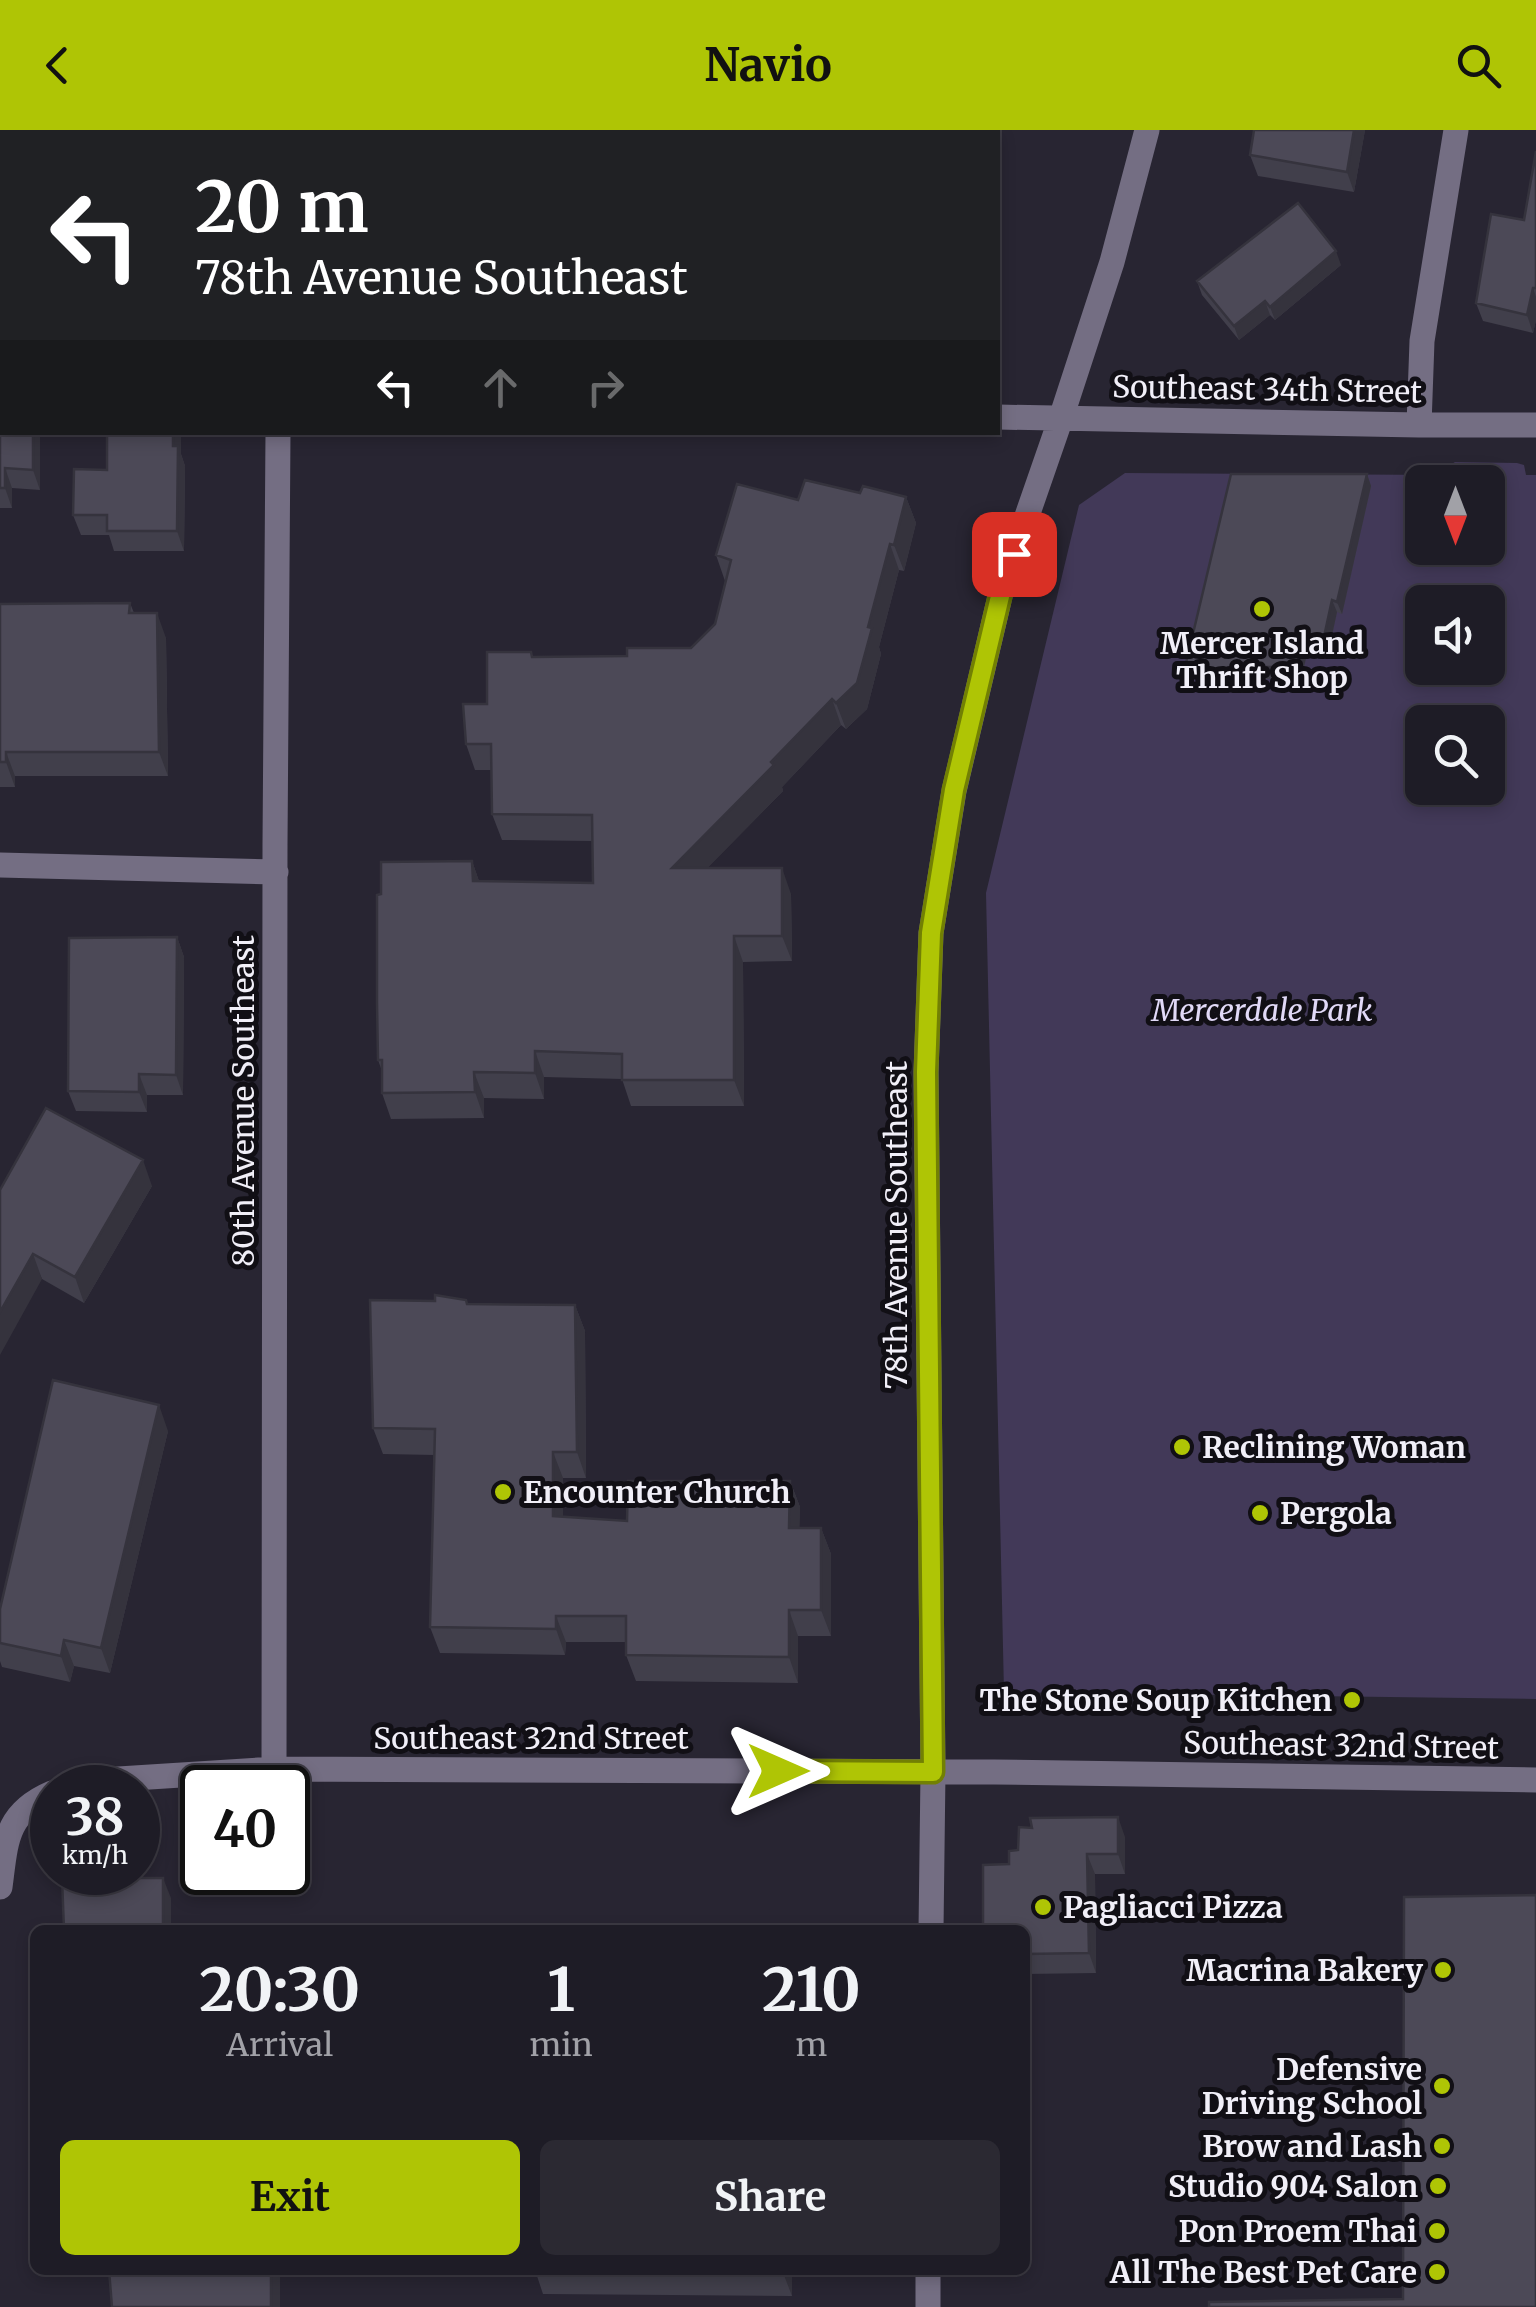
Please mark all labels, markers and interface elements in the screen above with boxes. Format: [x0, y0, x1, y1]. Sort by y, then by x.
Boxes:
text: Navio [704, 37, 832, 93]
icon: back [30, 38, 85, 93]
icon: search [1451, 38, 1506, 93]
text: 20 m [195, 163, 369, 251]
icon: left [30, 170, 160, 300]
text: 78th Avenue Southeast [195, 250, 688, 306]
icon: left [368, 360, 423, 415]
icon: ahead [473, 360, 528, 415]
icon: right [578, 360, 633, 415]
street label: Southeast 34th Street [1112, 367, 1423, 411]
north arrow [1405, 465, 1505, 565]
map controls [1405, 465, 1505, 805]
pin [972, 512, 1057, 597]
icon: arrive [987, 527, 1042, 582]
button: sound [1405, 585, 1505, 685]
marker: Mercer Island Thrift Shop [1251, 598, 1273, 620]
place label: Mercer Island Thrift Shop [1160, 624, 1364, 696]
button: search [1405, 705, 1505, 805]
street label: 80th Avenue Southeast [224, 935, 262, 1267]
park label: Mercerdale Park [1150, 991, 1373, 1029]
street label: 78th Avenue Southeast [877, 1060, 915, 1389]
place label: Reclining Woman [1202, 1428, 1466, 1466]
marker: Reclining Woman [1171, 1436, 1193, 1458]
place label: Encounter Church [523, 1473, 790, 1511]
marker: Encounter Church [492, 1481, 514, 1503]
place label: Pergola [1280, 1494, 1392, 1532]
marker: Pergola [1249, 1502, 1271, 1524]
place label: The Stone Soup Kitchen [979, 1681, 1332, 1719]
marker: The Stone Soup Kitchen [1341, 1689, 1363, 1711]
street label: Southeast 32nd Street [373, 1719, 689, 1757]
position arrow [726, 1719, 830, 1823]
street label: Southeast 32nd Street [1183, 1723, 1499, 1767]
speed limit sign: 40 [180, 1765, 310, 1895]
text: 38 [65, 1786, 125, 1849]
text: km/h [62, 1839, 128, 1871]
place label: Pagliacci Pizza [1063, 1888, 1283, 1926]
marker: Pagliacci Pizza [1032, 1896, 1054, 1918]
place label: Macrina Bakery [1186, 1951, 1423, 1989]
text: 20:30 [199, 1952, 360, 2027]
text: 1 [547, 1952, 575, 2027]
text: 210 [762, 1952, 861, 2027]
marker: Macrina Bakery [1432, 1959, 1454, 1981]
text: Arrival [226, 2025, 333, 2065]
text: min [529, 2025, 593, 2065]
text: m [795, 2025, 827, 2065]
place label: Defensive Driving School [1202, 2050, 1422, 2122]
marker: Defensive Driving School [1431, 2075, 1453, 2097]
place label: Brow and Lash [1202, 2127, 1422, 2165]
marker: Brow and Lash [1431, 2135, 1453, 2157]
button: Exit [60, 2140, 520, 2255]
button: Share [540, 2140, 1000, 2255]
place label: Studio 904 Salon [1168, 2167, 1418, 2205]
marker: Studio 904 Salon [1427, 2175, 1449, 2197]
place label: Pon Proem Thai [1178, 2212, 1417, 2250]
marker: Pon Proem Thai [1426, 2220, 1448, 2242]
place label: All The Best Pet Care [1109, 2253, 1417, 2291]
marker: All The Best Pet Care [1426, 2261, 1448, 2283]

